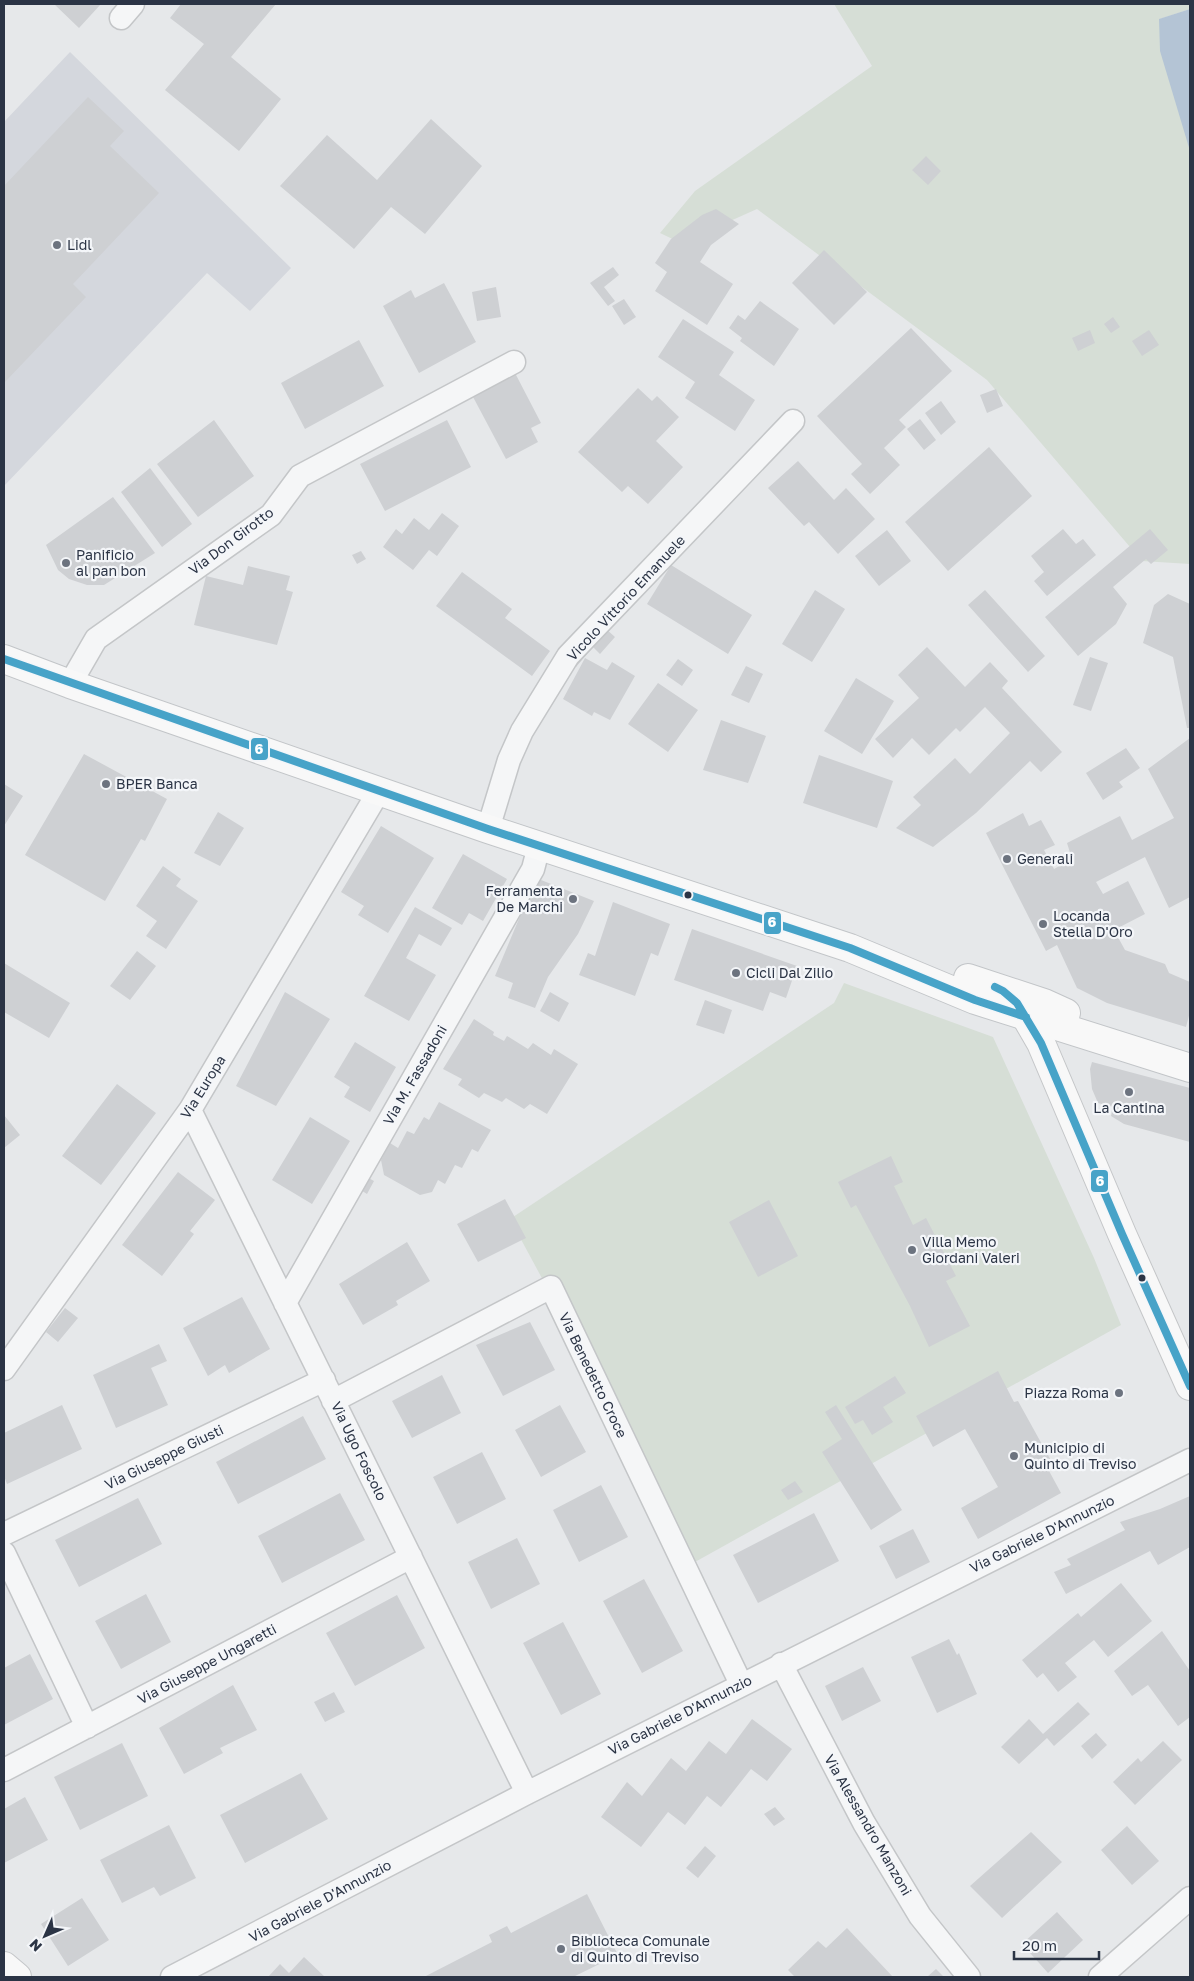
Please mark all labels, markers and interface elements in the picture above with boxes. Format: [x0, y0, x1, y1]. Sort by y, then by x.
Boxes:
place label: Lidl [67, 236, 92, 253]
marker: Lidl [51, 239, 63, 251]
street label: Via Don Girotto [185, 503, 276, 578]
street label: Vicolo Vittorio Emanuele [563, 531, 688, 664]
place label: Panificio al pan bon [76, 546, 146, 579]
marker: Panificio al pan bon [60, 557, 72, 569]
line badge: 6 [250, 737, 269, 761]
text: 6 [255, 740, 264, 757]
place label: BPER Banca [116, 775, 198, 792]
marker: BPER Banca [100, 778, 112, 790]
place label: Generali [1017, 850, 1073, 867]
marker: Generali [1001, 853, 1013, 865]
place label: Ferramenta De Marchi [486, 882, 563, 915]
unlabelled marker [683, 890, 693, 900]
marker: Ferramenta De Marchi [567, 893, 579, 905]
place label: Locanda Stella D'Oro [1053, 907, 1133, 940]
line badge: 6 [763, 911, 782, 935]
text: 6 [768, 913, 777, 930]
marker: Locanda Stella D'Oro [1037, 918, 1049, 930]
place label: Cicli Dal Zilio [746, 964, 833, 981]
marker: Cicli Dal Zilio [730, 967, 742, 979]
street label: Via M. Fassadoni [379, 1022, 450, 1128]
street label: Via Europa [176, 1052, 229, 1122]
marker: La Cantina [1123, 1086, 1135, 1098]
place label: La Cantina [1093, 1099, 1165, 1116]
line badge: 6 [1090, 1169, 1109, 1193]
text: 6 [1096, 1172, 1105, 1189]
place label: Villa Memo Giordani Valeri [922, 1233, 1020, 1266]
marker: Villa Memo Giordani Valeri [906, 1244, 918, 1256]
unlabelled marker [1137, 1273, 1147, 1283]
street label: Via Benedetto Croce [556, 1309, 631, 1440]
place label: Piazza Roma [1024, 1384, 1109, 1401]
marker: Piazza Roma [1113, 1387, 1125, 1399]
street label: Via Ugo Foscolo [328, 1398, 391, 1503]
street label: Via Giuseppe Giusti [102, 1420, 226, 1493]
place label: Municipio di Quinto di Treviso [1024, 1439, 1136, 1472]
marker: Municipio di Quinto di Treviso [1008, 1450, 1020, 1462]
street label: Via Gabriele D'Annunzio [967, 1491, 1117, 1576]
street label: Via Giuseppe Ungaretti [135, 1620, 279, 1707]
street label: Via Gabriele D'Annunzio [605, 1671, 754, 1758]
street label: Via Alessandro Manzoni [821, 1751, 916, 1898]
street label: Via Gabriele D'Annunzio [246, 1856, 394, 1945]
north arrow [20, 1911, 70, 1961]
scale bar [1014, 1928, 1099, 1960]
place label: Biblioteca Comunale di Quinto di Treviso [571, 1932, 710, 1965]
text: N [26, 1936, 45, 1955]
text: 20 m [1022, 1936, 1057, 1954]
marker: Biblioteca Comunale di Quinto di Treviso [555, 1943, 567, 1955]

